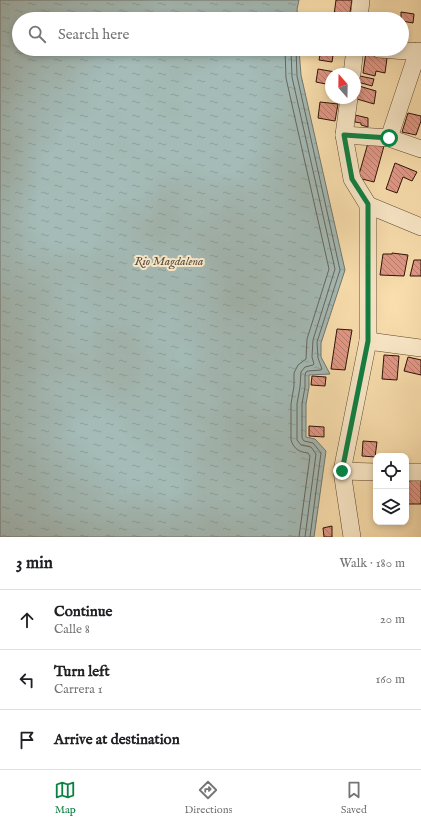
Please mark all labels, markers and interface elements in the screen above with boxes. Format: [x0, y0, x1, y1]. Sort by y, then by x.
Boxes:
search box [12, 12, 409, 56]
icon: search [26, 23, 48, 45]
text: Search here [58, 25, 129, 44]
north arrow [325, 68, 361, 104]
route start [380, 129, 398, 147]
water label: Rio Magdalena [135, 254, 203, 270]
map controls [373, 453, 409, 525]
button: locate [373, 453, 409, 489]
route end [333, 462, 351, 480]
button: layers [373, 489, 409, 525]
text: 3 min [16, 553, 53, 574]
text: Walk · 180 m [340, 555, 405, 572]
text: Continue [54, 602, 112, 621]
icon: ahead [16, 609, 38, 631]
text: 20 m [380, 611, 405, 628]
text: Calle 8 [54, 621, 90, 638]
text: Turn left [54, 662, 110, 681]
icon: left [16, 669, 38, 691]
text: 160 m [375, 671, 405, 688]
text: Carrera 1 [54, 681, 103, 698]
icon: arrive [16, 729, 38, 751]
text: Arrive at destination [54, 730, 180, 749]
tab: Map [54, 779, 76, 817]
tab: Directions [185, 779, 232, 817]
tab: Saved [341, 779, 367, 817]

